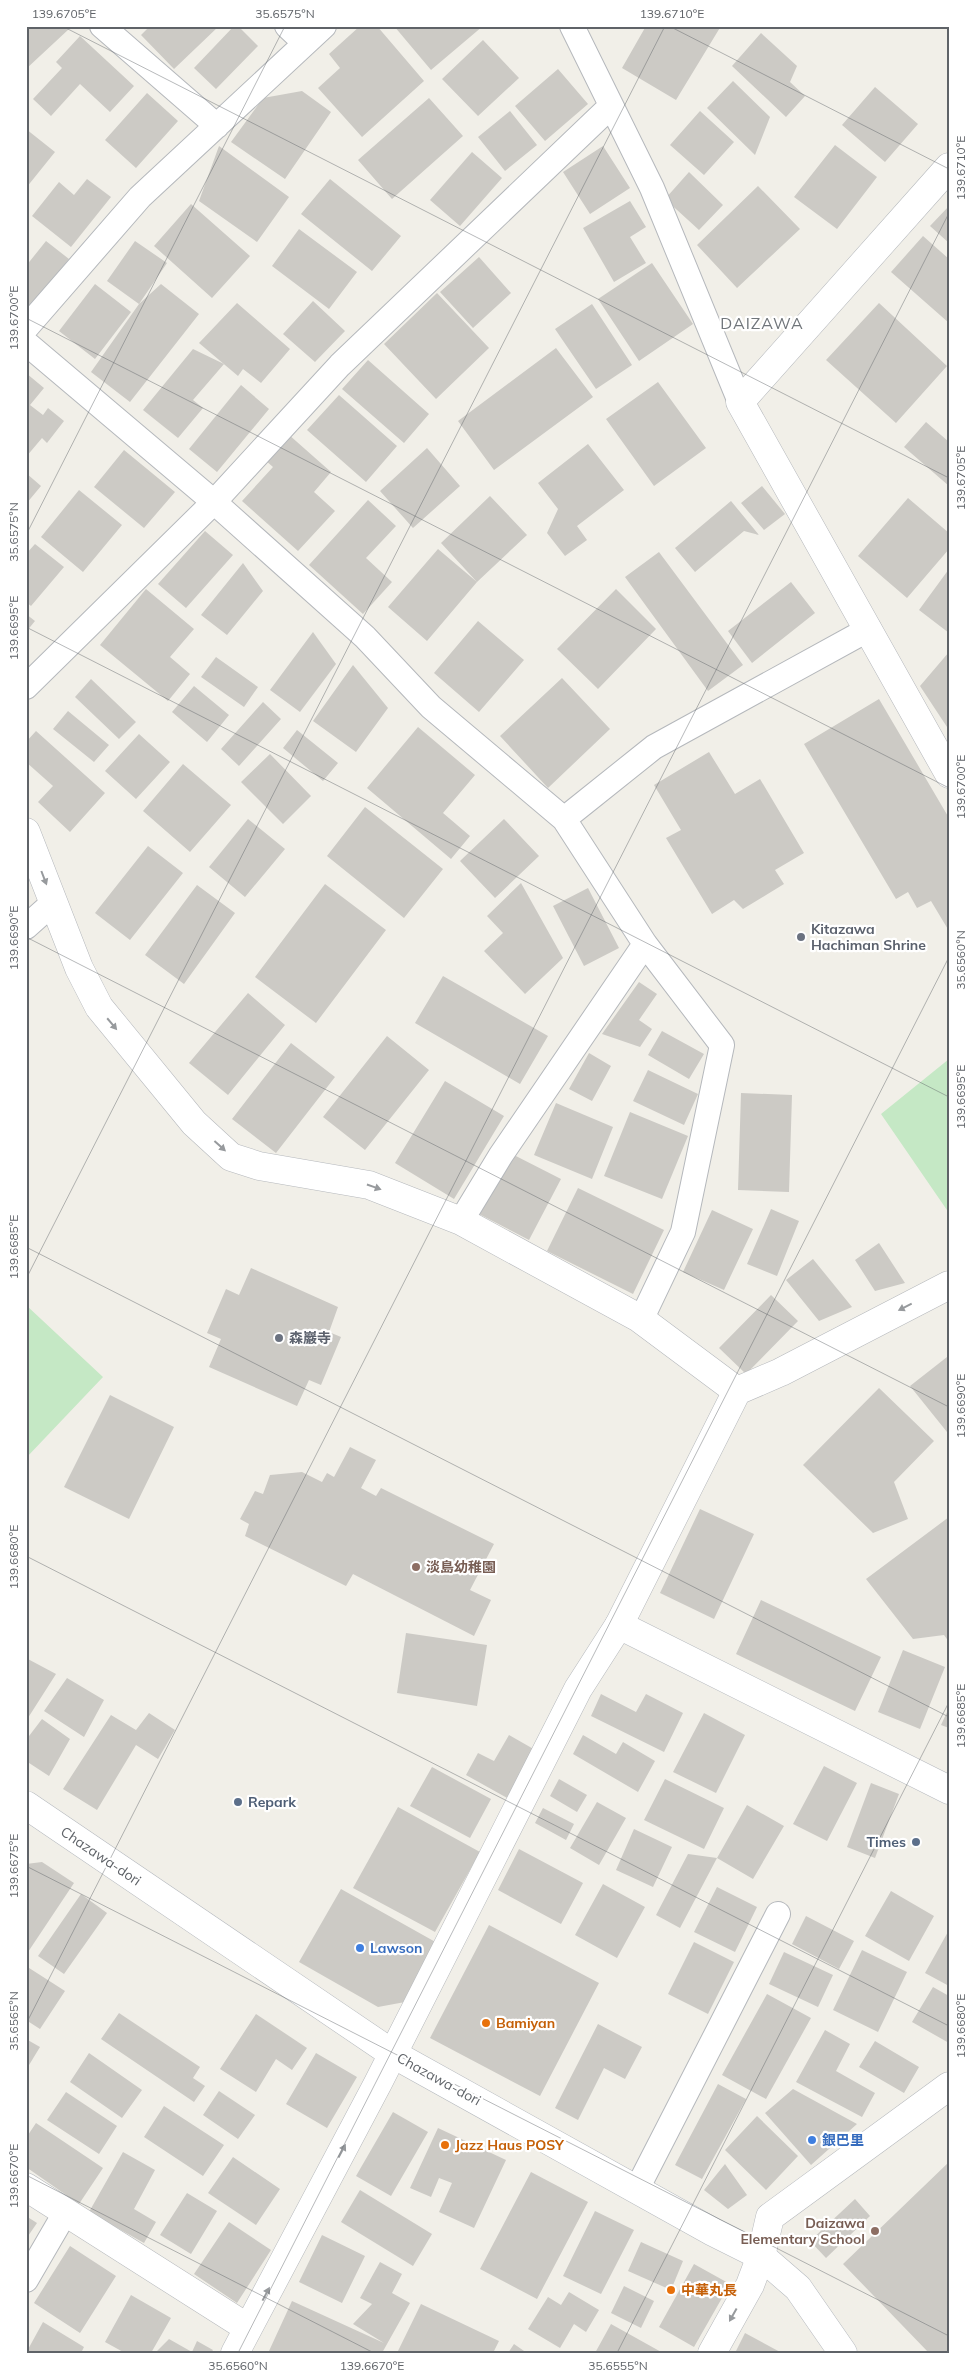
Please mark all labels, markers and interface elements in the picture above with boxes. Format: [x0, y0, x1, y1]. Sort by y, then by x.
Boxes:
text: 139.6705°E [32, 6, 96, 21]
text: 35.6575°N [255, 6, 315, 21]
text: 139.6710°E [640, 6, 704, 21]
text: 139.6710°E [953, 136, 968, 200]
text: 139.6700°E [6, 286, 21, 350]
district label: DAIZAWA [720, 313, 804, 333]
text: 139.6705°E [953, 446, 968, 510]
text: 35.6575°N [6, 502, 21, 562]
text: 139.6695°E [6, 596, 21, 660]
text: 139.6700°E [953, 755, 968, 819]
one-way arrow [41, 870, 48, 885]
text: 139.6690°E [6, 906, 21, 970]
place label: Kitazawa Hachiman Shrine [811, 920, 926, 954]
text: 35.6560°N [953, 930, 968, 990]
marker: Kitazawa Hachiman Shrine [795, 931, 807, 943]
one-way arrow [107, 1017, 118, 1030]
text: 139.6695°E [953, 1065, 968, 1129]
one-way arrow [213, 1140, 225, 1152]
one-way arrow [367, 1184, 382, 1192]
text: 139.6685°E [6, 1215, 21, 1279]
one-way arrow [898, 1303, 913, 1311]
place label: 森巖寺 [289, 1329, 331, 1347]
marker: 森巖寺 [273, 1332, 285, 1344]
text: 139.6690°E [953, 1374, 968, 1438]
text: 139.6680°E [6, 1525, 21, 1589]
place label: 淡島幼稚園 [426, 1558, 496, 1576]
marker: 淡島幼稚園 [410, 1561, 422, 1573]
text: 139.6685°E [953, 1684, 968, 1748]
place label: Repark [248, 1793, 296, 1811]
marker: Repark [232, 1796, 244, 1808]
street label: Chazawa-dori [57, 1822, 145, 1890]
place label: Times [866, 1833, 906, 1851]
text: 139.6675°E [6, 1834, 21, 1898]
marker: Times [910, 1836, 922, 1848]
place label: Lawson [370, 1939, 422, 1957]
marker: Lawson [354, 1942, 366, 1954]
text: 35.6565°N [6, 1991, 21, 2051]
text: 139.6680°E [953, 1994, 968, 2058]
place label: Bamiyan [496, 2014, 555, 2032]
marker: Bamiyan [480, 2017, 492, 2029]
street label: Chazawa-dori [394, 2049, 484, 2109]
place label: 銀巴里 [822, 2131, 864, 2149]
marker: 銀巴里 [806, 2134, 818, 2146]
place label: Jazz Haus POSY [455, 2136, 565, 2154]
marker: Jazz Haus POSY [439, 2139, 451, 2151]
text: 139.6670°E [6, 2144, 21, 2208]
one-way arrow [338, 2144, 346, 2158]
place label: Daizawa Elementary School [741, 2214, 865, 2248]
marker: Daizawa Elementary School [869, 2225, 881, 2237]
place label: 中華丸長 [681, 2281, 737, 2299]
marker: 中華丸長 [665, 2284, 677, 2296]
one-way arrow [262, 2287, 270, 2302]
one-way arrow [728, 2309, 737, 2322]
text: 35.6560°N [208, 2358, 268, 2373]
text: 139.6670°E [340, 2358, 404, 2373]
text: 35.6555°N [588, 2358, 648, 2373]

